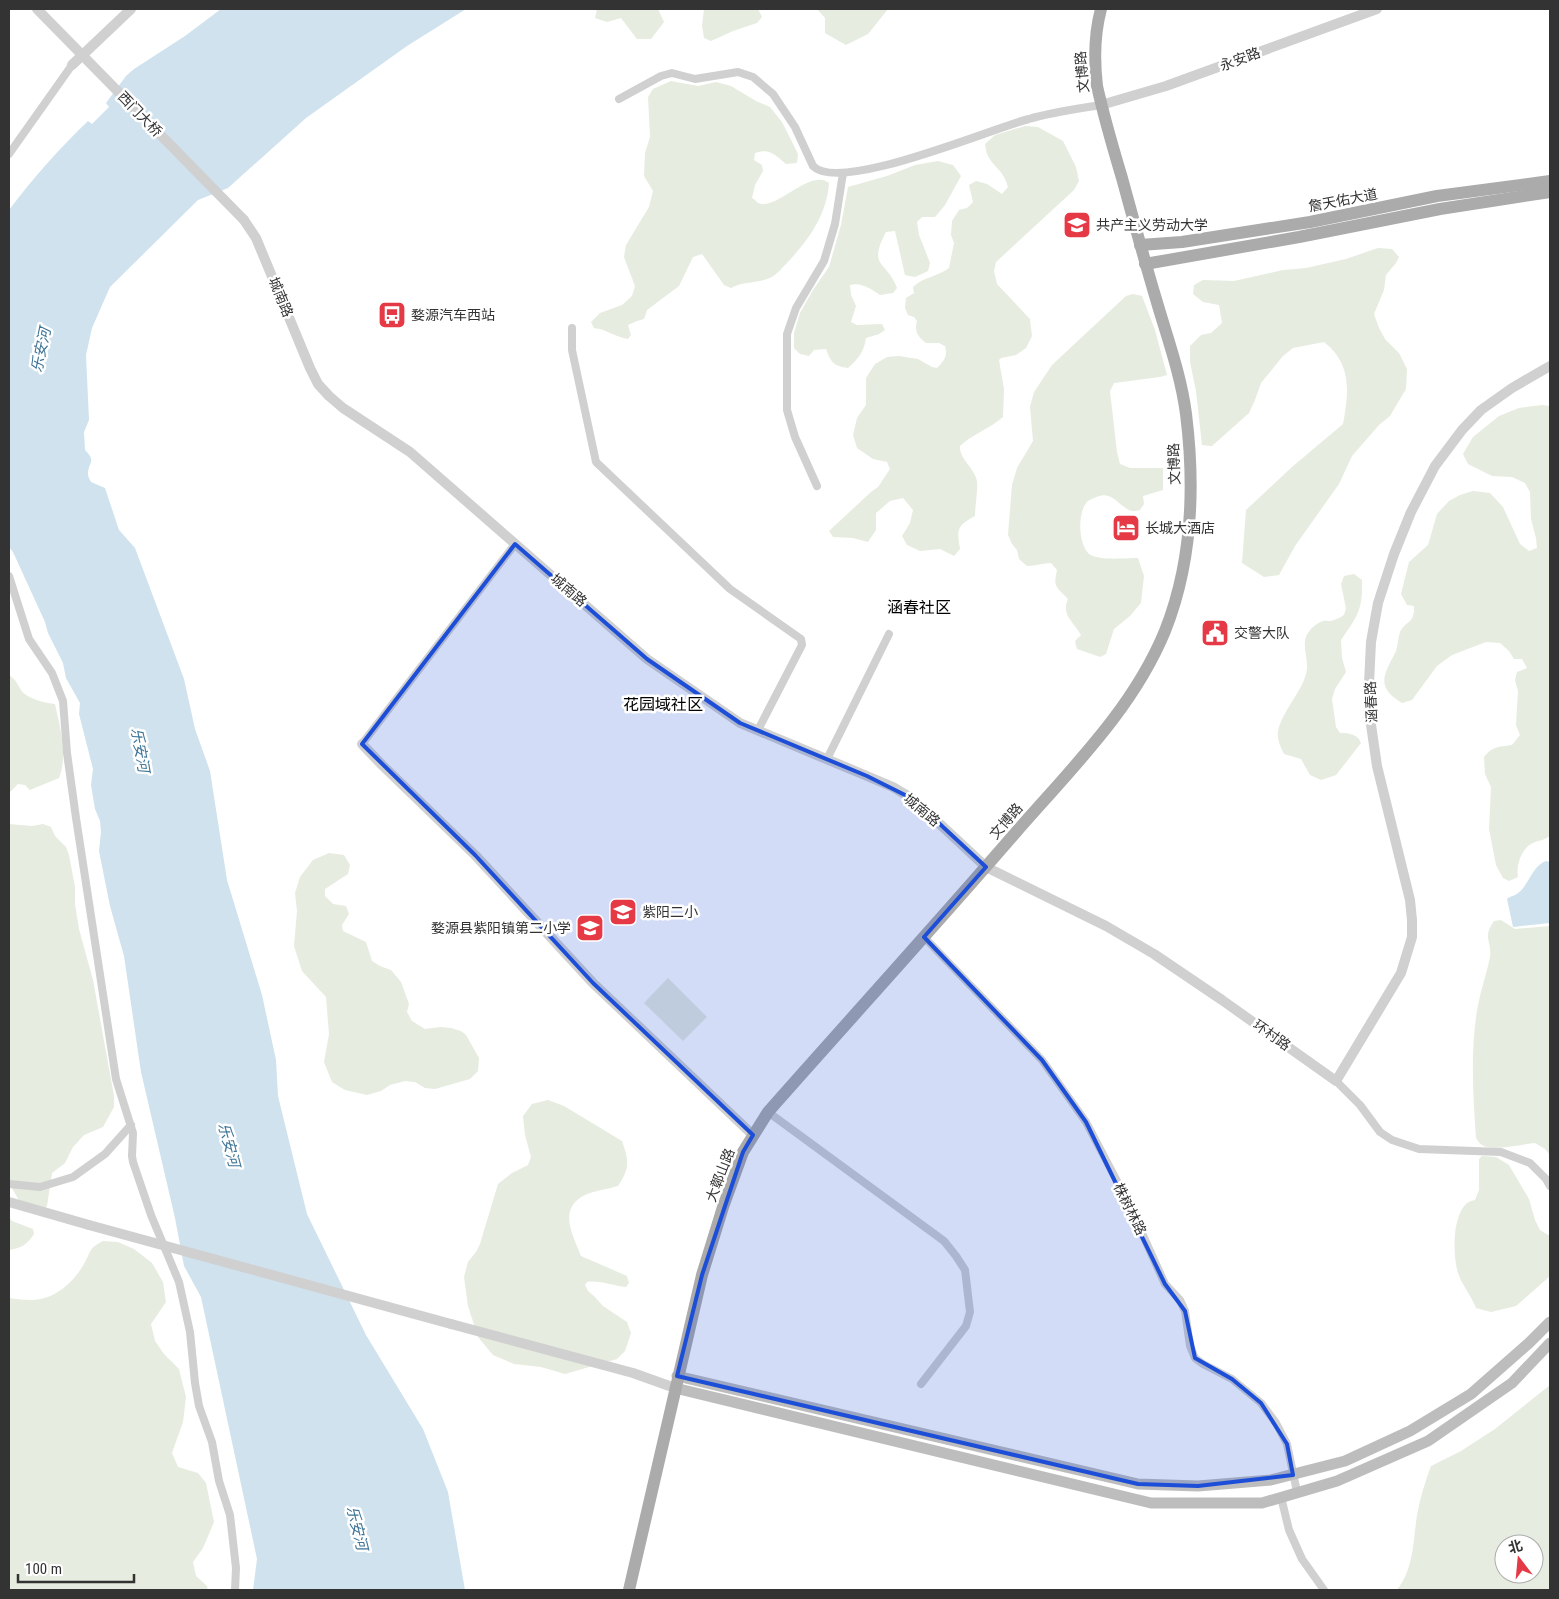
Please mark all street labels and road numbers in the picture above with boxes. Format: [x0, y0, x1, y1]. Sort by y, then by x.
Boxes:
street label: 永安路 [1218, 44, 1262, 74]
street label: 文博路 [1072, 50, 1092, 94]
street label: 西门大桥 [115, 88, 165, 140]
street label: 詹天佑大道 [1307, 185, 1379, 215]
street label: 城南路 [266, 275, 296, 319]
street label: 文博路 [1165, 443, 1183, 485]
street label: 城南路 [548, 570, 590, 610]
street label: 涵春路 [1362, 681, 1380, 723]
street label: 城南路 [901, 790, 943, 830]
street label: 文博路 [986, 800, 1026, 842]
street label: 环村路 [1250, 1016, 1294, 1054]
street label: 大鄣山路 [702, 1146, 738, 1204]
street label: 株树林路 [1111, 1180, 1149, 1238]

